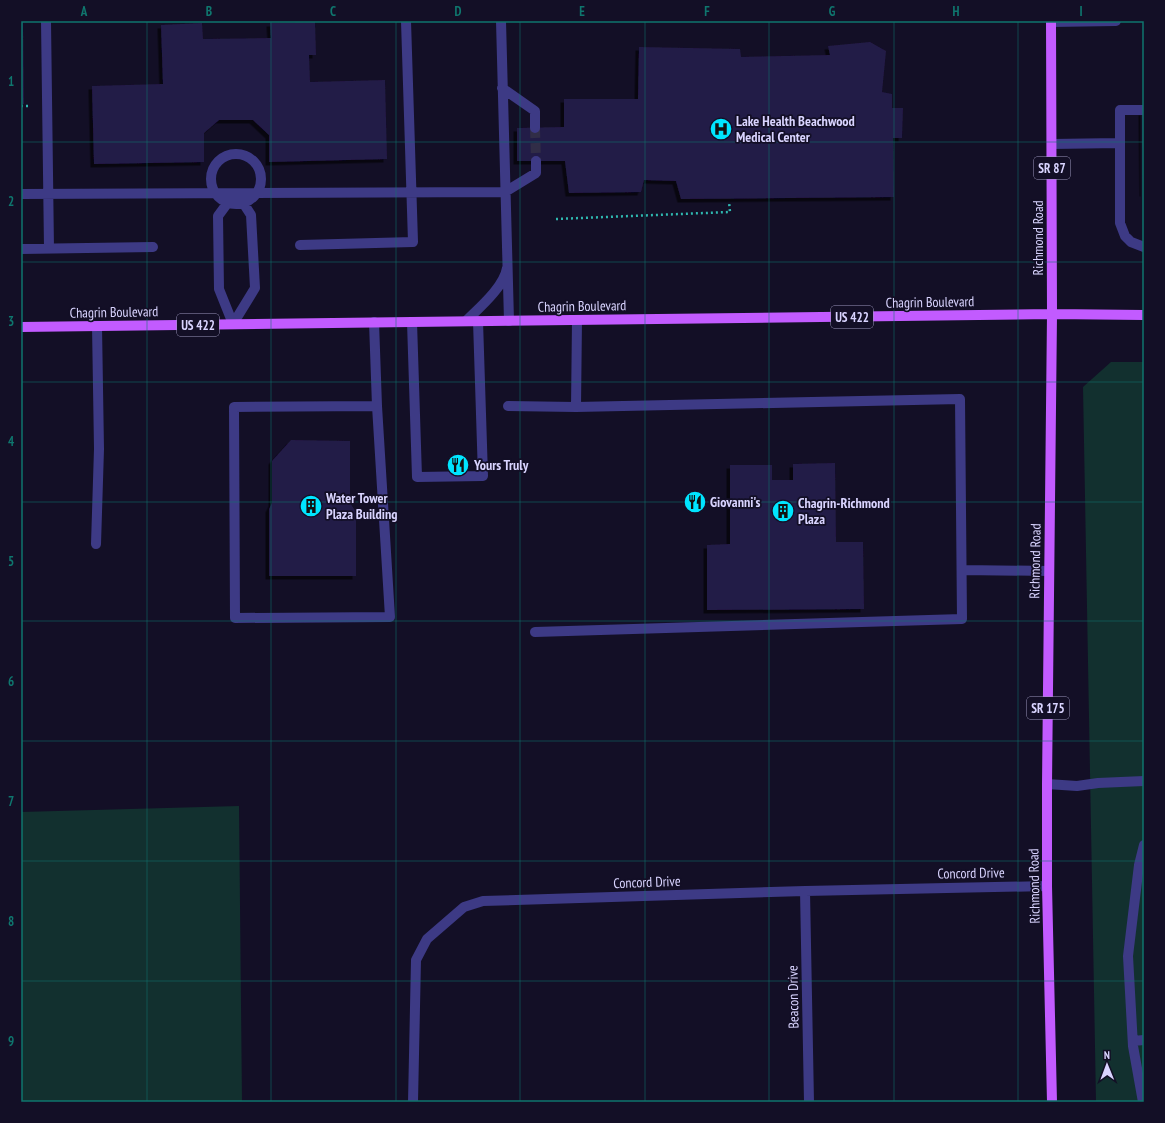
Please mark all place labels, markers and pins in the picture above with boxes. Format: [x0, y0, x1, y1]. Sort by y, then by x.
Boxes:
place label: Lake Health Beachwood Medical Center [736, 112, 855, 146]
hospital icon: Lake Health Beachwood Medical Center [708, 116, 734, 142]
restaurant icon: Yours Truly [445, 452, 471, 478]
place label: Yours Truly [473, 456, 529, 474]
place label: Water Tower Plaza Building [325, 489, 397, 523]
restaurant icon: Giovanni's [682, 489, 708, 515]
building icon: Water Tower Plaza Building [298, 493, 324, 519]
place label: Giovanni's [710, 493, 761, 511]
place label: Chagrin-Richmond Plaza [798, 494, 890, 528]
building icon: Chagrin-Richmond Plaza [770, 498, 796, 524]

